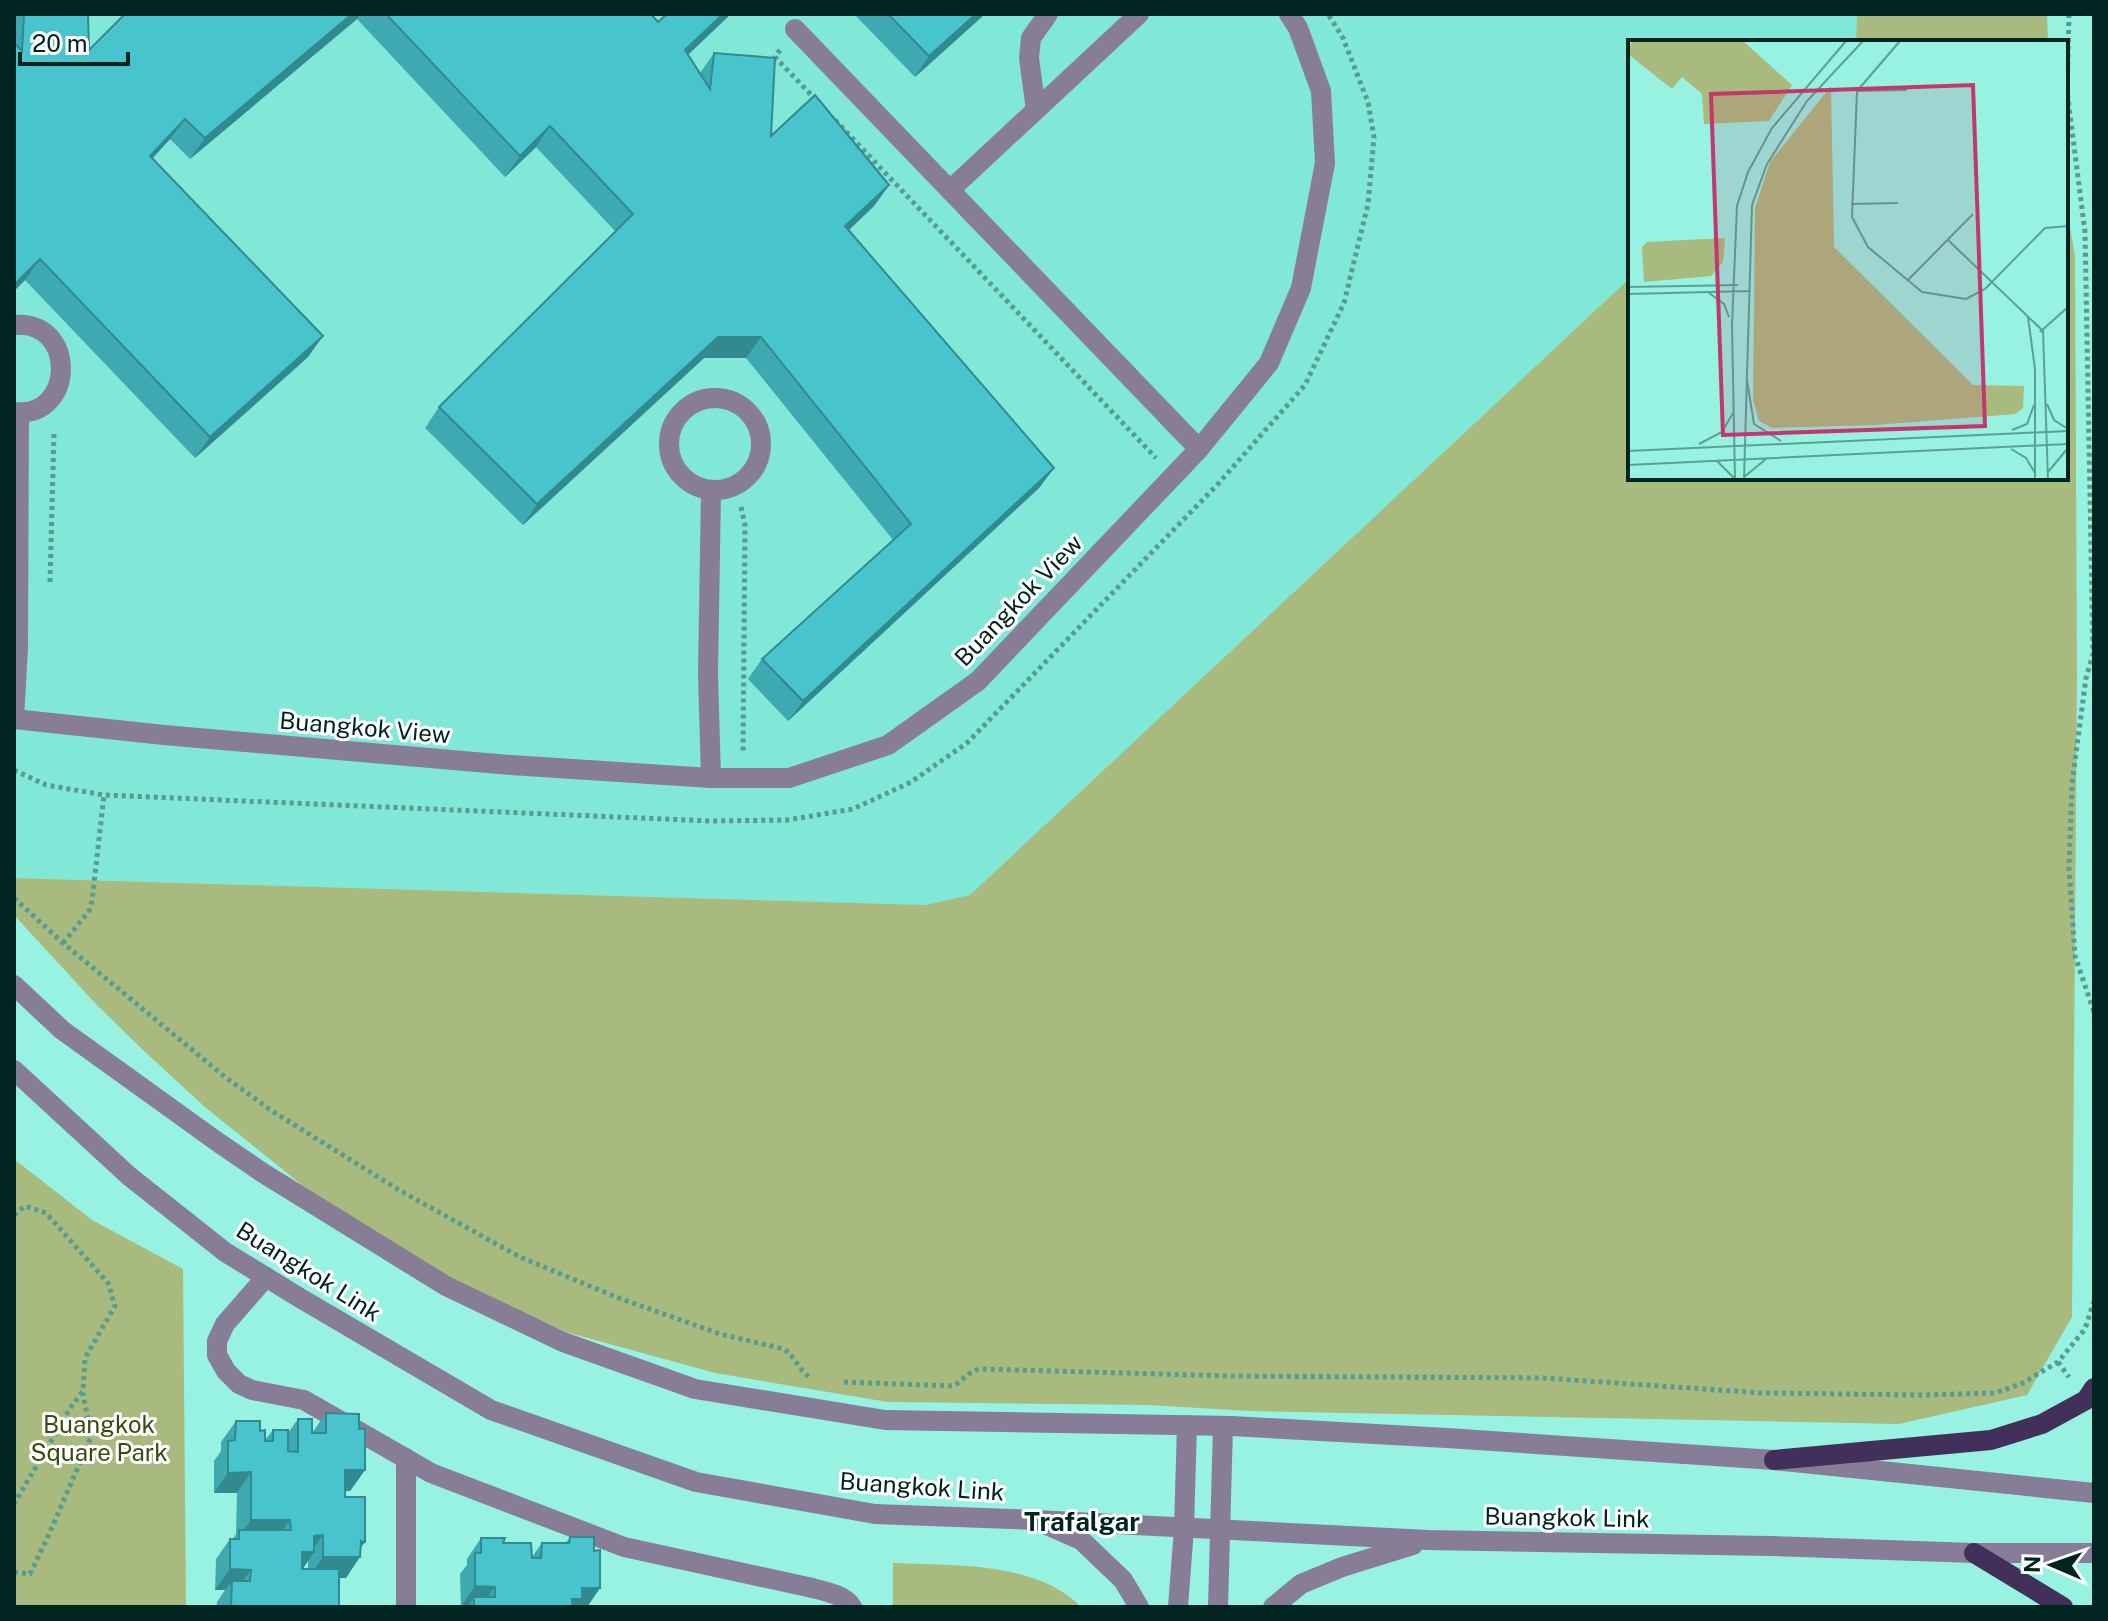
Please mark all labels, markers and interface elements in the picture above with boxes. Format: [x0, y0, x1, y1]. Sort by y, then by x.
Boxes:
scale bar [20, 16, 128, 66]
text: 20 m [32, 29, 88, 57]
inset map [1628, 40, 2068, 480]
street label: Buangkok View [948, 528, 1088, 671]
street label: Buangkok View [278, 706, 452, 748]
street label: Buangkok Link [232, 1215, 386, 1327]
park label: Buangkok Square Park [30, 1410, 168, 1466]
street label: Buangkok Link [839, 1466, 1005, 1506]
street label: Buangkok Link [1484, 1502, 1650, 1532]
district label: Trafalgar [1024, 1506, 1140, 1537]
north arrow [2012, 1525, 2092, 1605]
text: N [2019, 1555, 2045, 1573]

